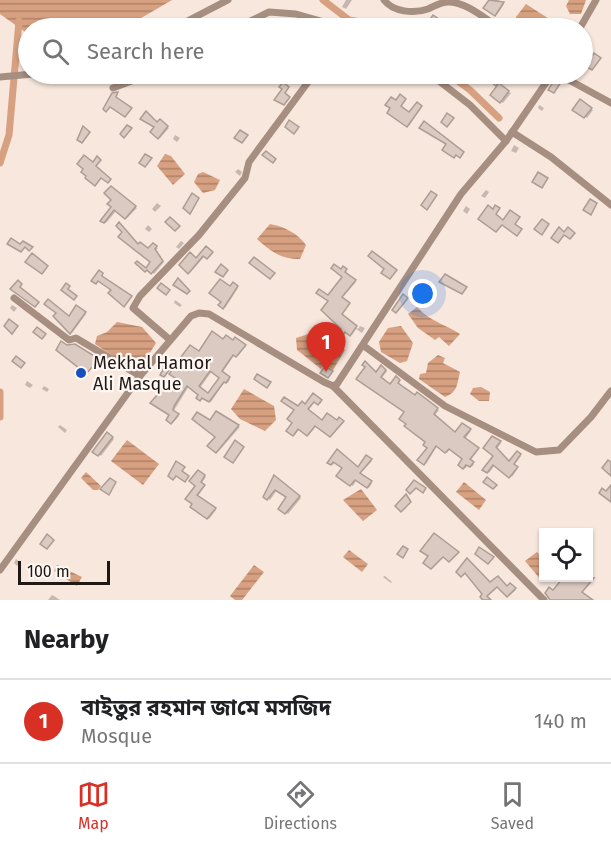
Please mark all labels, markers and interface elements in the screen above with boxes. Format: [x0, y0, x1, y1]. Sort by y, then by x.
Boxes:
search box [18, 18, 593, 84]
icon: search [39, 35, 72, 68]
text: Search here [87, 38, 205, 65]
your location [408, 279, 437, 308]
pin: 1 [306, 322, 346, 372]
place label: Mekhal Hamor Ali Masque [93, 352, 211, 395]
marker: Mekhal Hamor Ali Masque [74, 366, 88, 380]
map controls [539, 528, 593, 582]
button: locate [539, 528, 593, 582]
scale bar [18, 558, 110, 586]
text: 100 m [27, 562, 70, 581]
text: Nearby [24, 624, 109, 655]
text: বাইতুর রহমান জা‌মে মস‌জিদ [81, 694, 331, 721]
text: 1 [39, 709, 48, 733]
text: 140 m [534, 709, 587, 733]
text: Mosque [81, 724, 152, 748]
tab: Map [77, 778, 110, 833]
tab: Directions [264, 778, 337, 833]
tab: Saved [491, 778, 534, 833]

